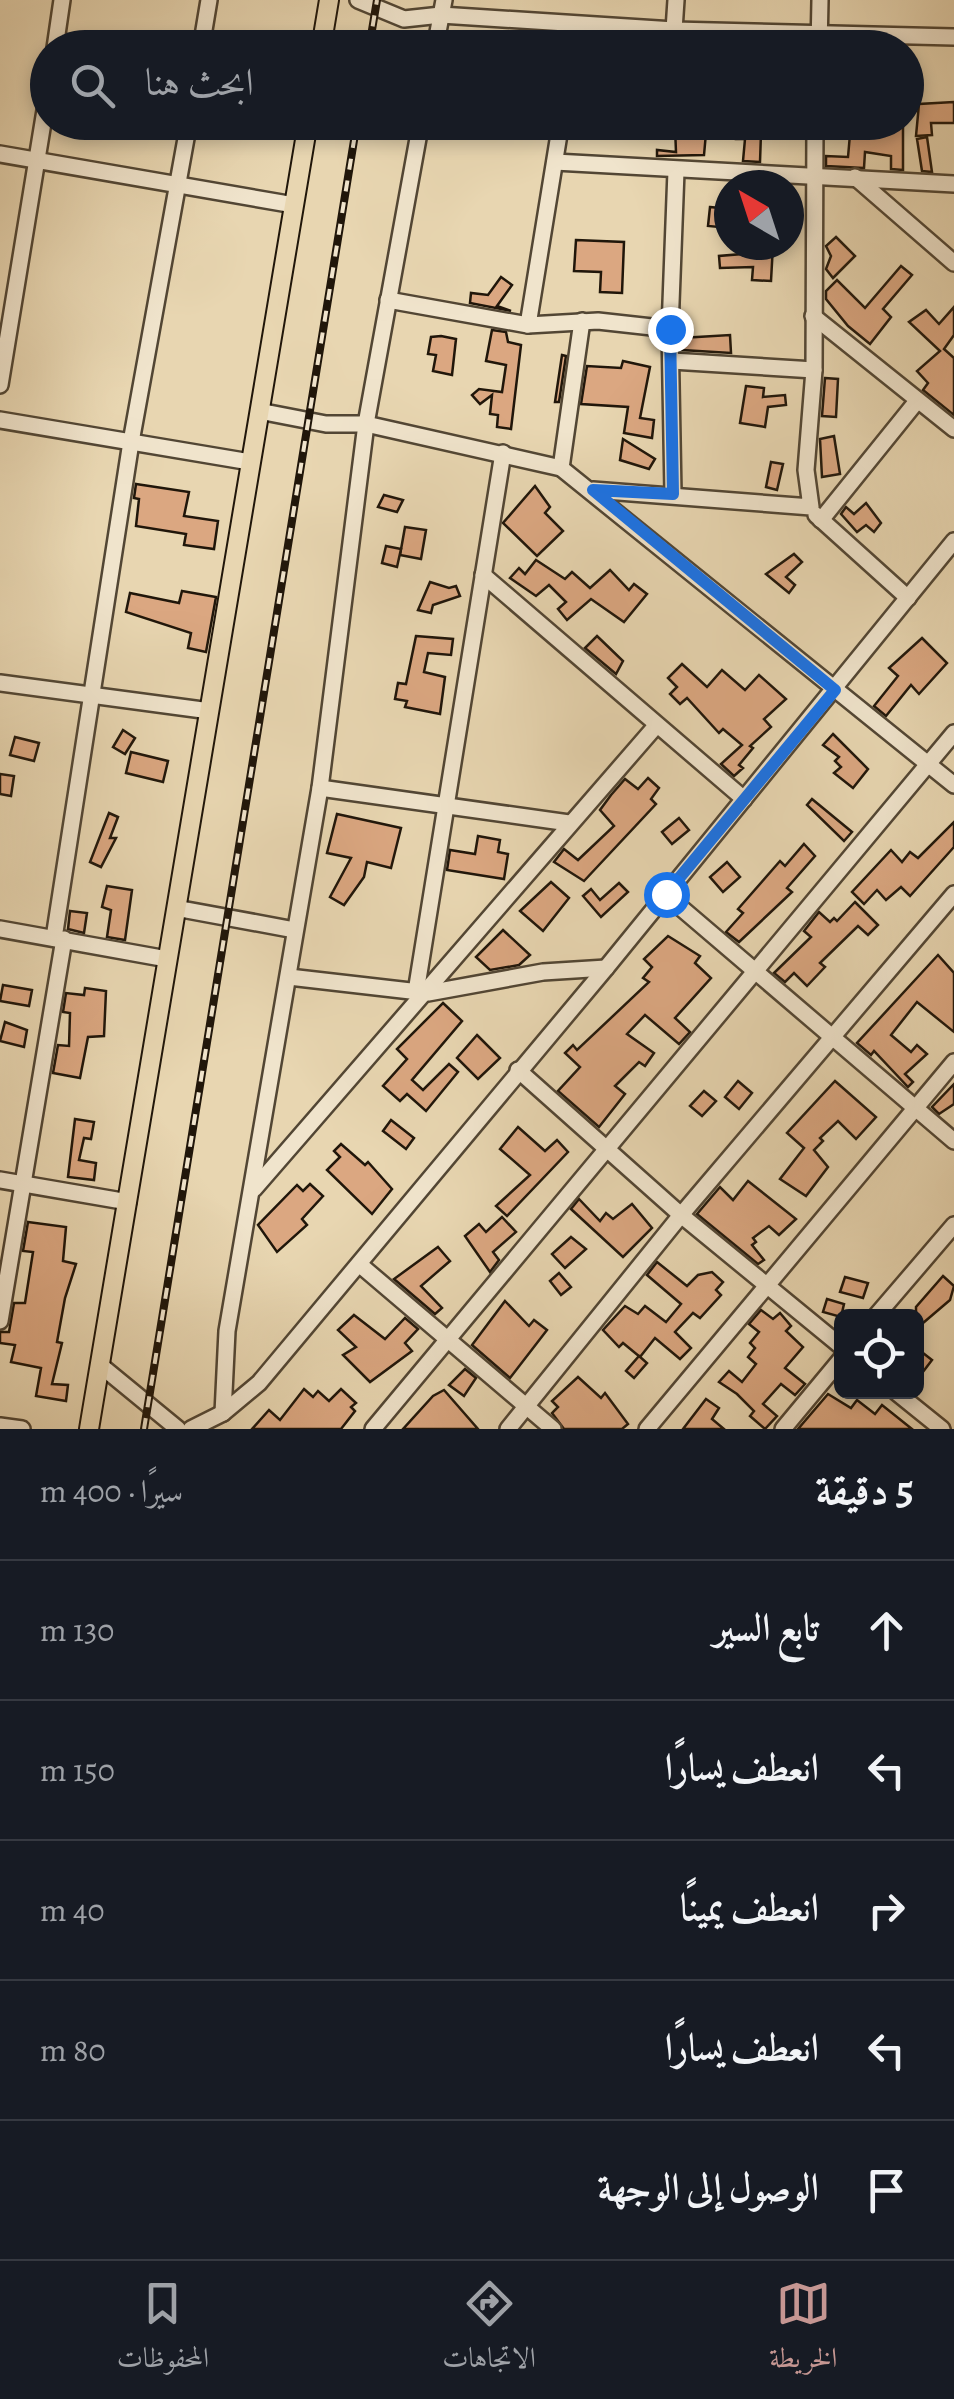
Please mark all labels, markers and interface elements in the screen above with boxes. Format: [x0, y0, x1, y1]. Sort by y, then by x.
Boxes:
search box [30, 30, 924, 140]
text: ابحث هنا [145, 56, 254, 108]
icon: search [65, 58, 120, 113]
north arrow [714, 170, 804, 260]
route end [648, 307, 694, 353]
route start [644, 872, 690, 918]
map controls [834, 1309, 924, 1399]
button: locate [834, 1309, 924, 1399]
text: 5 دقيقة [815, 1461, 914, 1518]
text: سيرًا · 400 m [40, 1469, 183, 1513]
text: تابع السير [713, 1601, 819, 1653]
icon: ahead [859, 1603, 914, 1658]
text: 130 m [40, 1608, 114, 1652]
text: انعطف يسارًا [665, 1741, 819, 1793]
icon: left [859, 1743, 914, 1798]
text: 150 m [40, 1748, 115, 1792]
text: انعطف يمينًا [680, 1881, 819, 1933]
icon: right [859, 1883, 914, 1938]
text: 40 m [40, 1888, 105, 1932]
text: انعطف يسارًا [665, 2021, 819, 2073]
icon: left [859, 2023, 914, 2078]
text: 80 m [40, 2028, 106, 2072]
text: الوصول إلى الوجهة [598, 2161, 819, 2213]
icon: arrive [859, 2163, 914, 2218]
tab: المحفوظات [117, 2276, 209, 2385]
tab: الاتجاهات [442, 2276, 536, 2385]
tab: الخريطة [769, 2276, 837, 2385]

